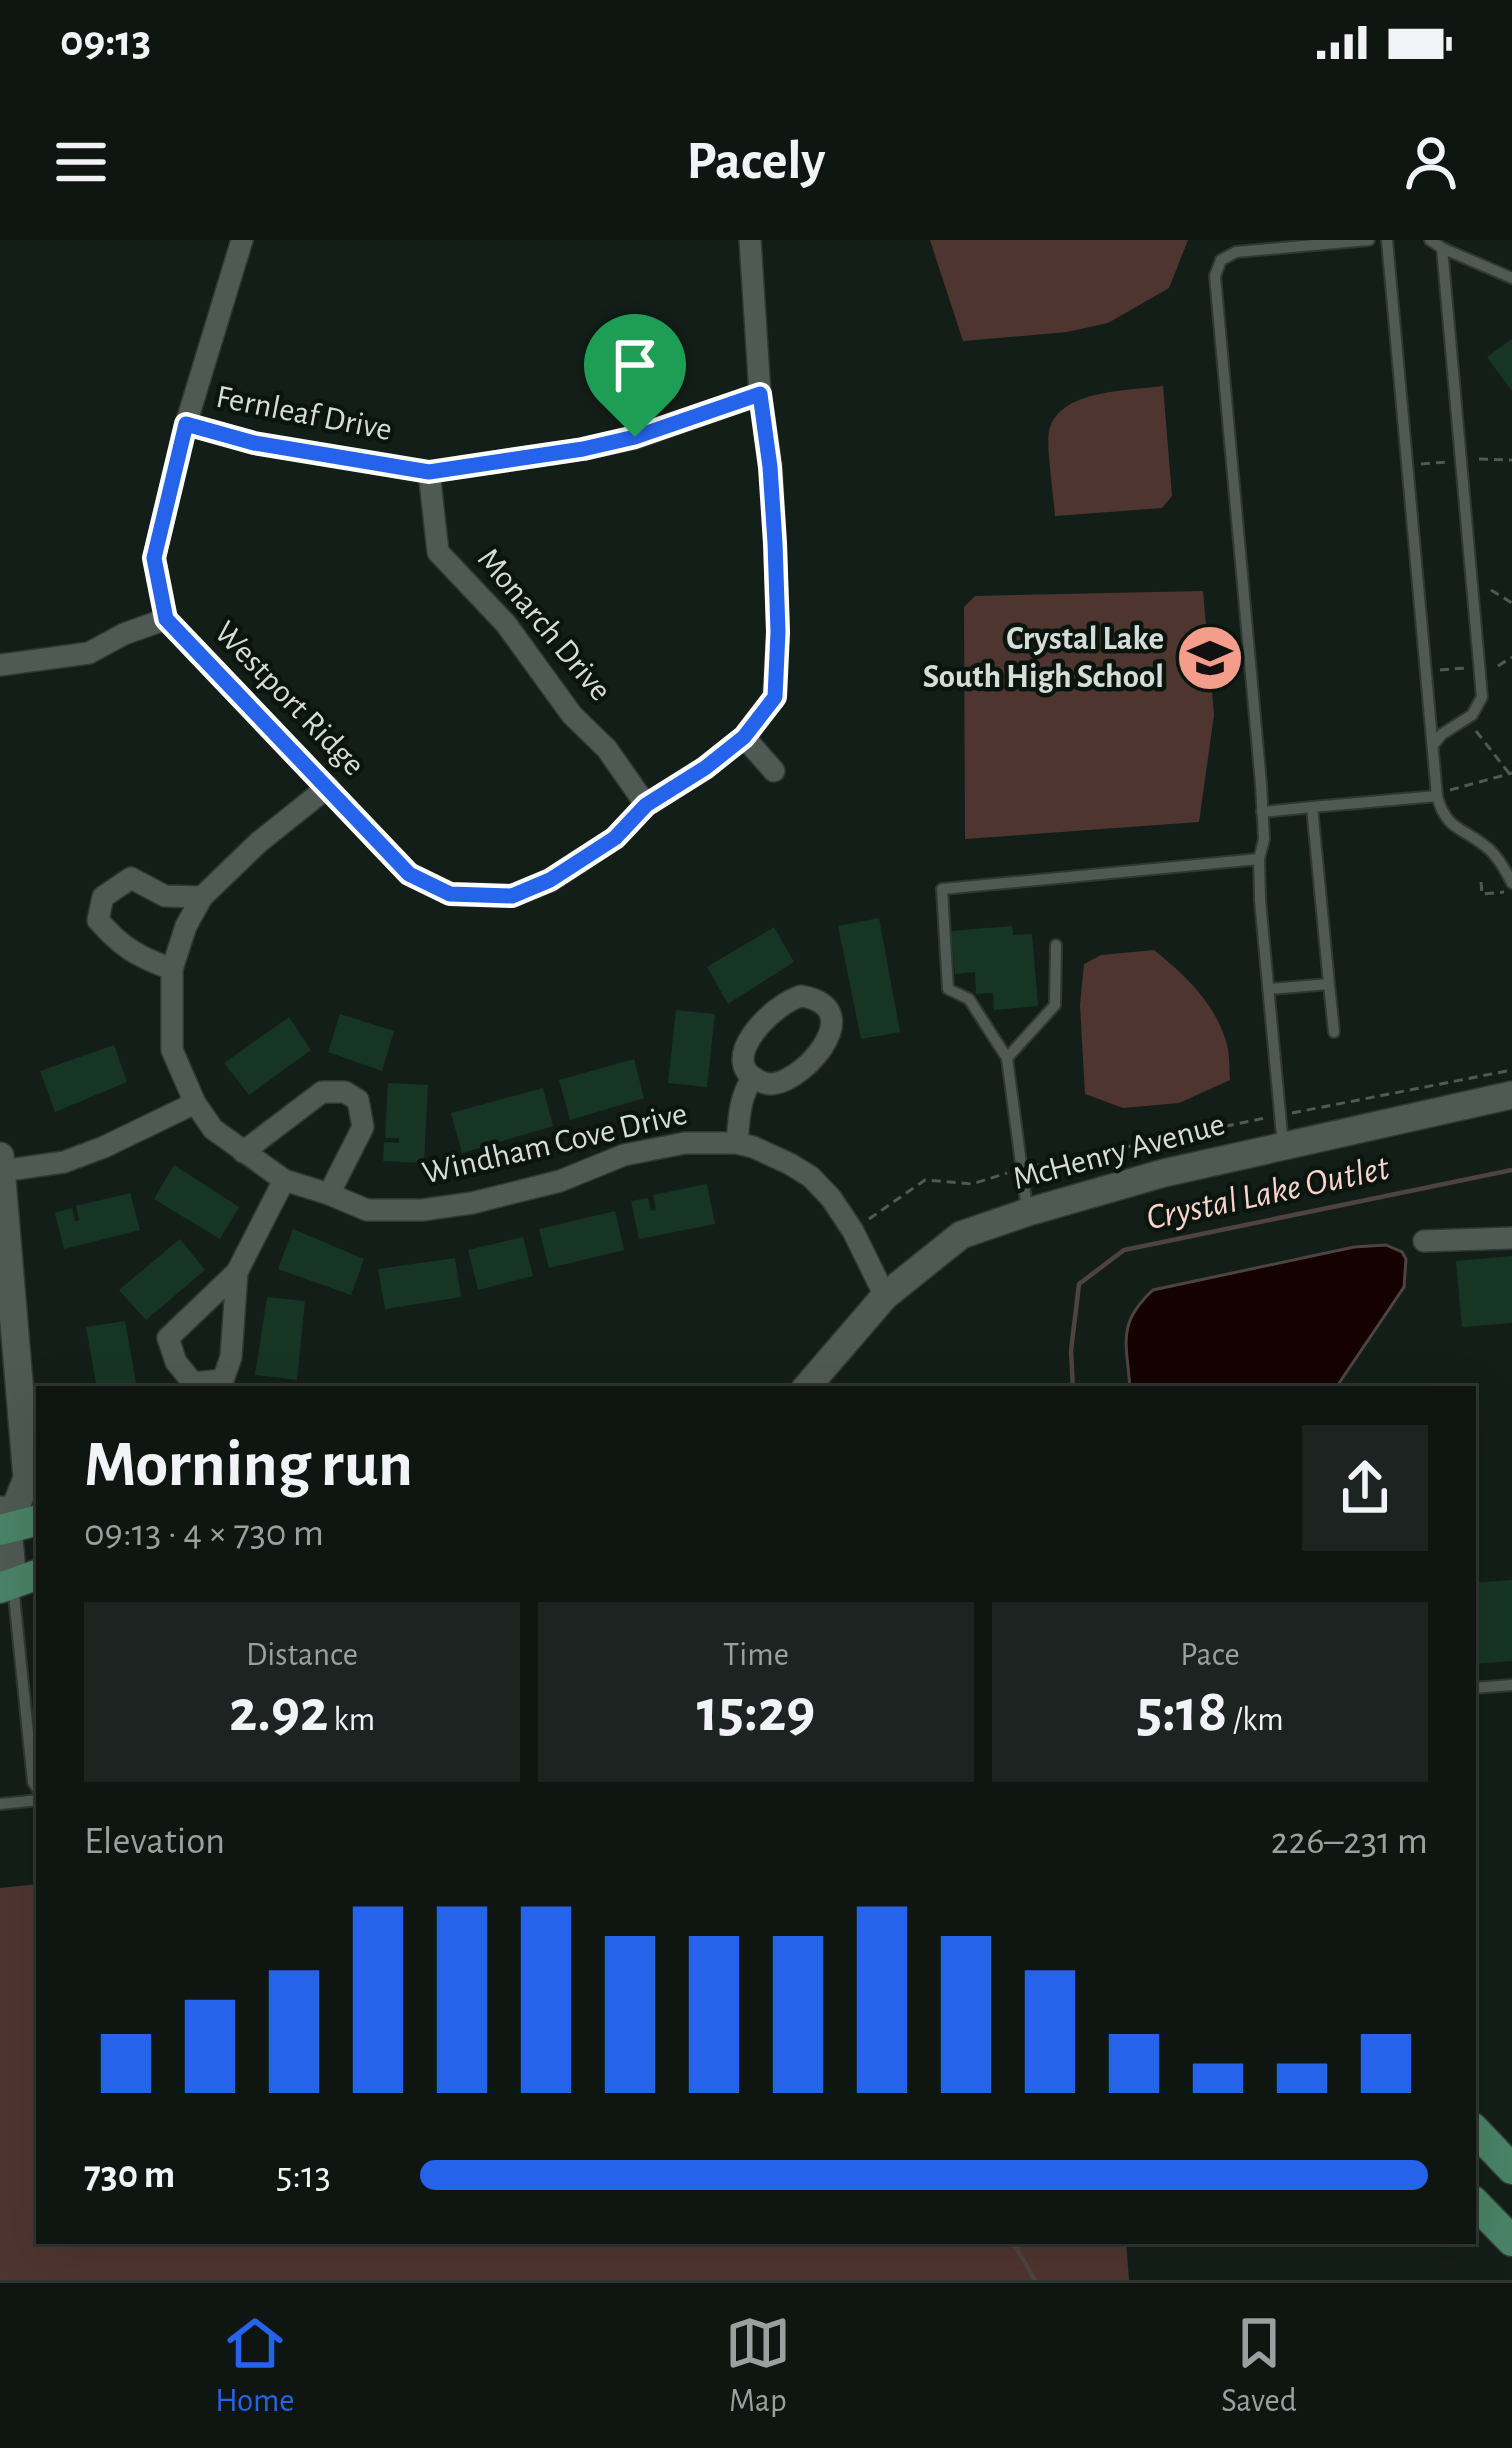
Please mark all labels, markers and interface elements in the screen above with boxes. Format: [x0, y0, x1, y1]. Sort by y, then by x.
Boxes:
text: 09:13 [60, 19, 151, 64]
icon: menu [48, 129, 114, 195]
icon: person [1398, 129, 1464, 195]
text: Pacely [687, 135, 826, 189]
pin [584, 314, 686, 437]
icon: arrive [602, 332, 668, 398]
street label: Fernleaf Drive [213, 381, 395, 447]
street label: Monarch Drive [471, 542, 617, 708]
street label: Westport Ridge [208, 616, 370, 782]
place label: Crystal Lake South High School [923, 623, 1164, 694]
school or university icon: Crystal Lake South High School [1175, 623, 1245, 693]
street label: Windham Cove Drive [419, 1097, 691, 1191]
street label: McHenry Avenue [1010, 1108, 1228, 1196]
water label: Crystal Lake Outlet [1143, 1150, 1393, 1236]
button: share [1302, 1425, 1428, 1551]
text: Morning run [84, 1432, 413, 1498]
text: 09:13 · 4 × 730 m [84, 1514, 324, 1553]
text: Distance [246, 1639, 358, 1672]
text: Time [723, 1639, 789, 1672]
text: Pace [1180, 1639, 1240, 1672]
text: 2.92 [229, 1682, 328, 1742]
text: 15:29 [697, 1682, 815, 1742]
text: 5:18 [1136, 1682, 1227, 1742]
text: km [328, 1704, 375, 1737]
text: /km [1227, 1704, 1284, 1737]
text: Elevation [84, 1822, 225, 1861]
text: 226–231 m [1271, 1822, 1428, 1861]
text: 730 m [84, 2156, 175, 2195]
text: 5:13 [276, 2156, 331, 2195]
tab: Home [215, 2310, 295, 2422]
tab: Map [725, 2310, 791, 2422]
tab: Saved [1221, 2310, 1297, 2422]

